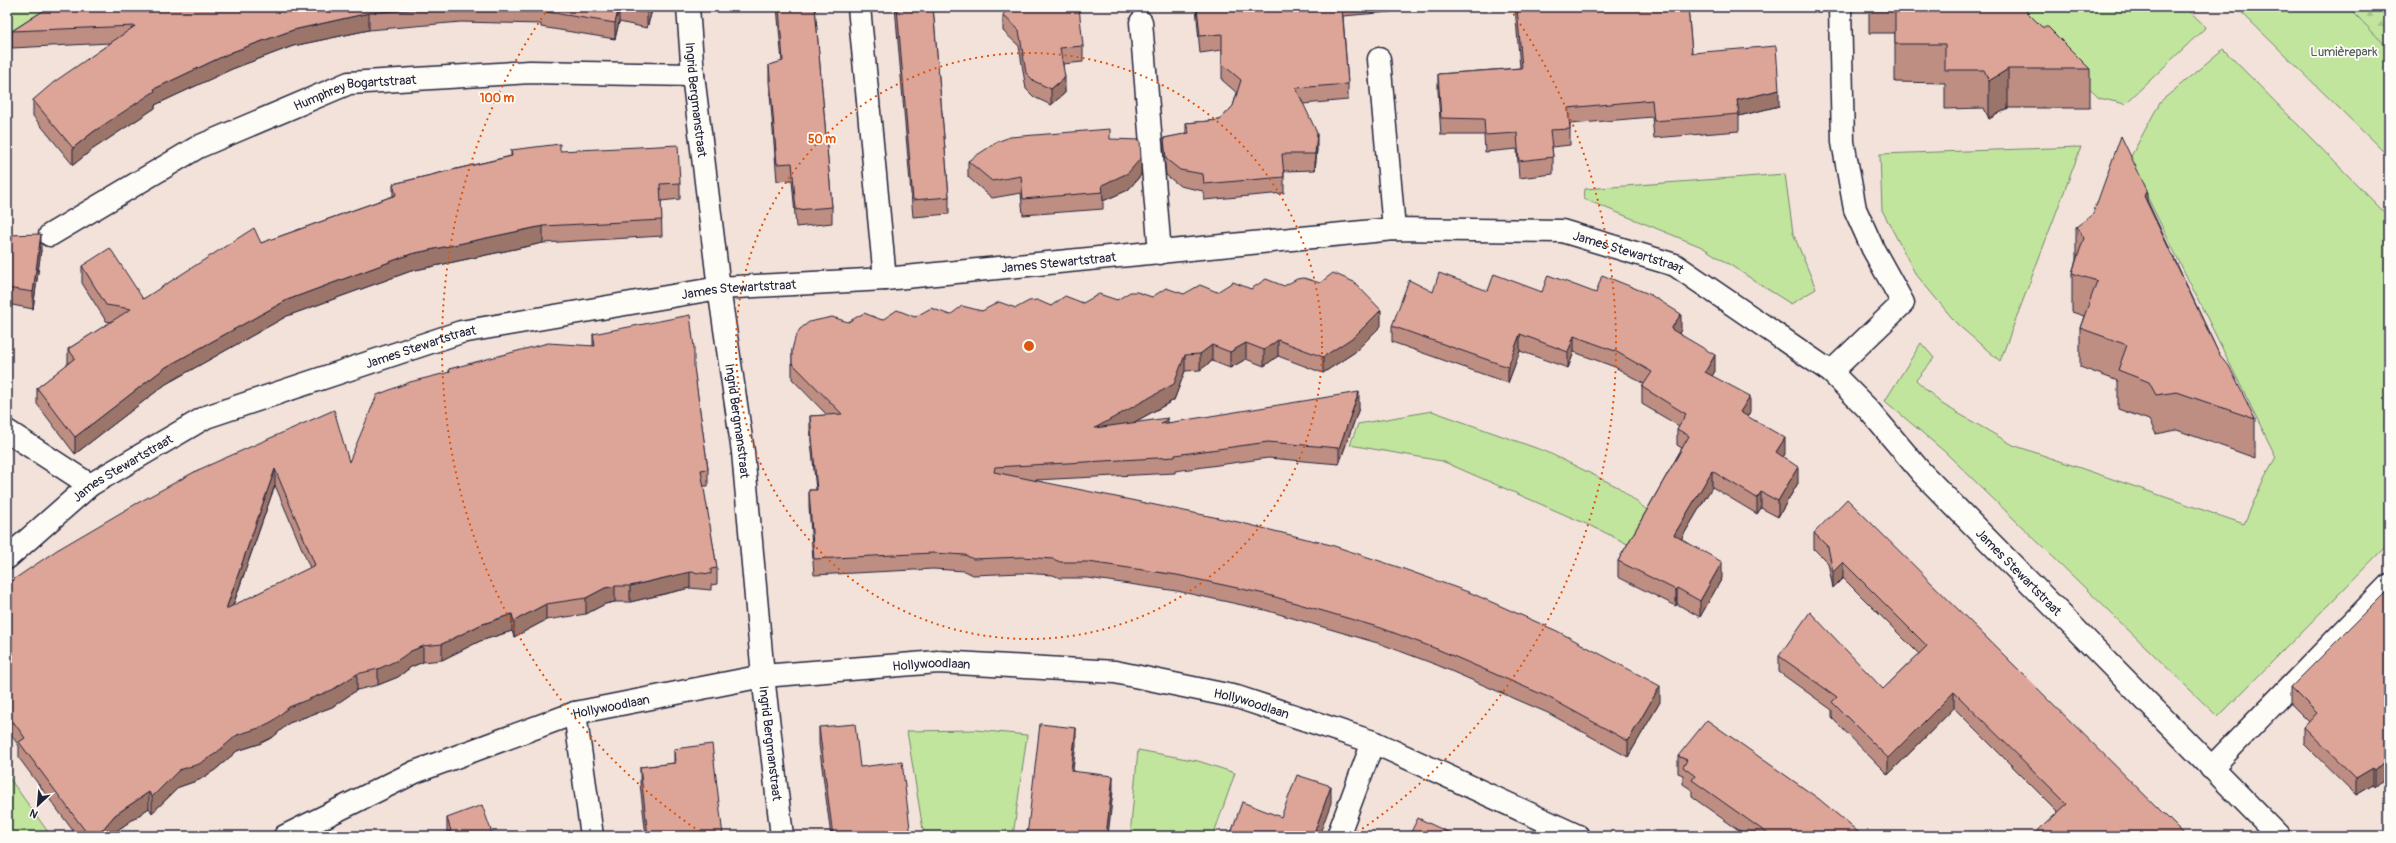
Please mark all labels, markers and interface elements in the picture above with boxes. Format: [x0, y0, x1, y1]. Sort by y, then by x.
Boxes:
street label: Ingrid Bergmanstraat [682, 42, 710, 159]
park label: Lumièrepark [2310, 44, 2378, 60]
street label: Humphrey Bogartstraat [291, 72, 417, 115]
text: 100 m [480, 91, 515, 106]
text: 50 m [808, 132, 836, 147]
street label: James Stewartstraat [1571, 228, 1687, 278]
street label: James Stewartstraat [1000, 249, 1118, 277]
street label: James Stewartstraat [680, 277, 797, 303]
street label: James Stewartstraat [363, 322, 478, 372]
centre of rings [1022, 339, 1036, 353]
street label: Ingrid Bergmanstraat [721, 363, 752, 480]
street label: James Stewartstraat [69, 431, 177, 506]
street label: James Stewartstraat [1972, 526, 2065, 620]
street label: Hollywoodlaan [892, 655, 971, 675]
street label: Ingrid Bergmanstraat [755, 685, 785, 802]
street label: Hollywoodlaan [1212, 685, 1291, 723]
street label: Hollywoodlaan [571, 692, 651, 722]
north arrow [18, 785, 58, 825]
text: N [27, 806, 40, 821]

